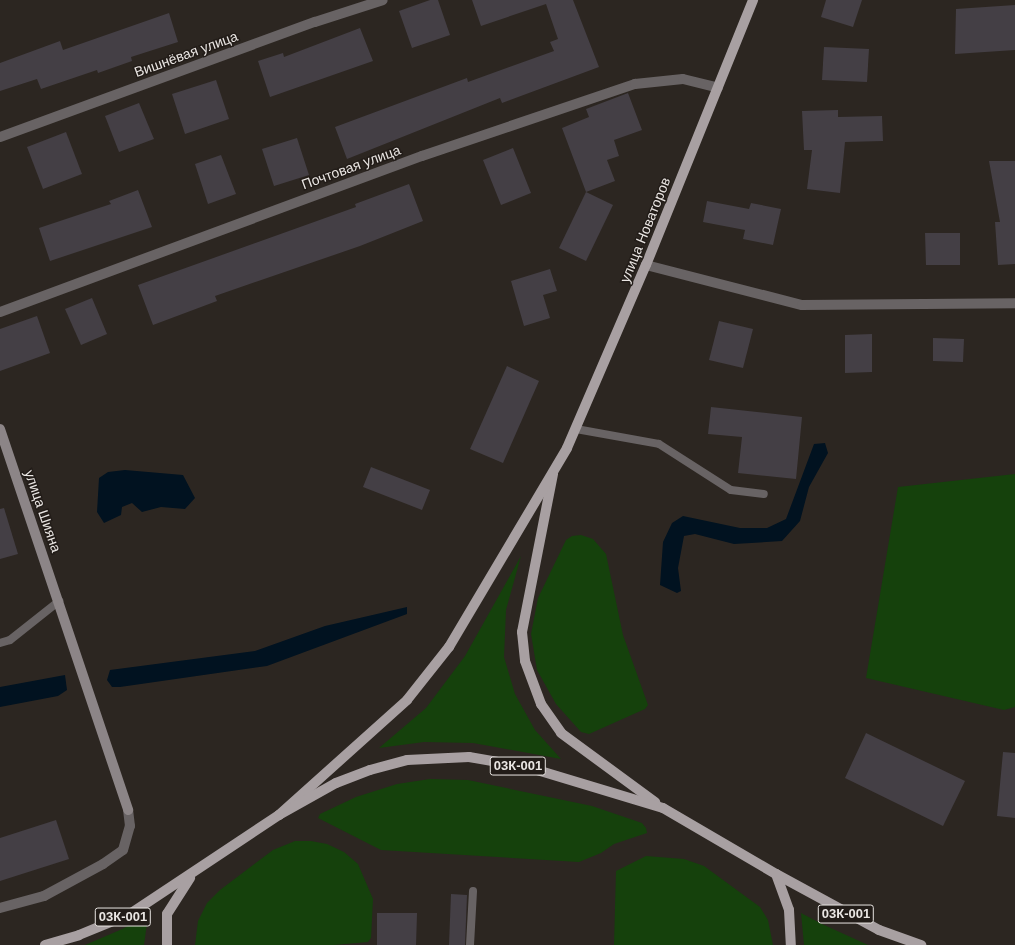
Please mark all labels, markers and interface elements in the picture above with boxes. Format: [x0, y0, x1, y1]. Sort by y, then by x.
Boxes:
street label: Вишнёвая улица [132, 27, 240, 81]
street label: Почтовая улица [299, 141, 403, 193]
street label: улица Новаторов [616, 175, 674, 285]
street label: улица Шияна [21, 468, 65, 554]
road number: 03К-001 [489, 755, 547, 777]
road number: 03К-001 [817, 903, 875, 925]
road number: 03К-001 [94, 906, 152, 928]

